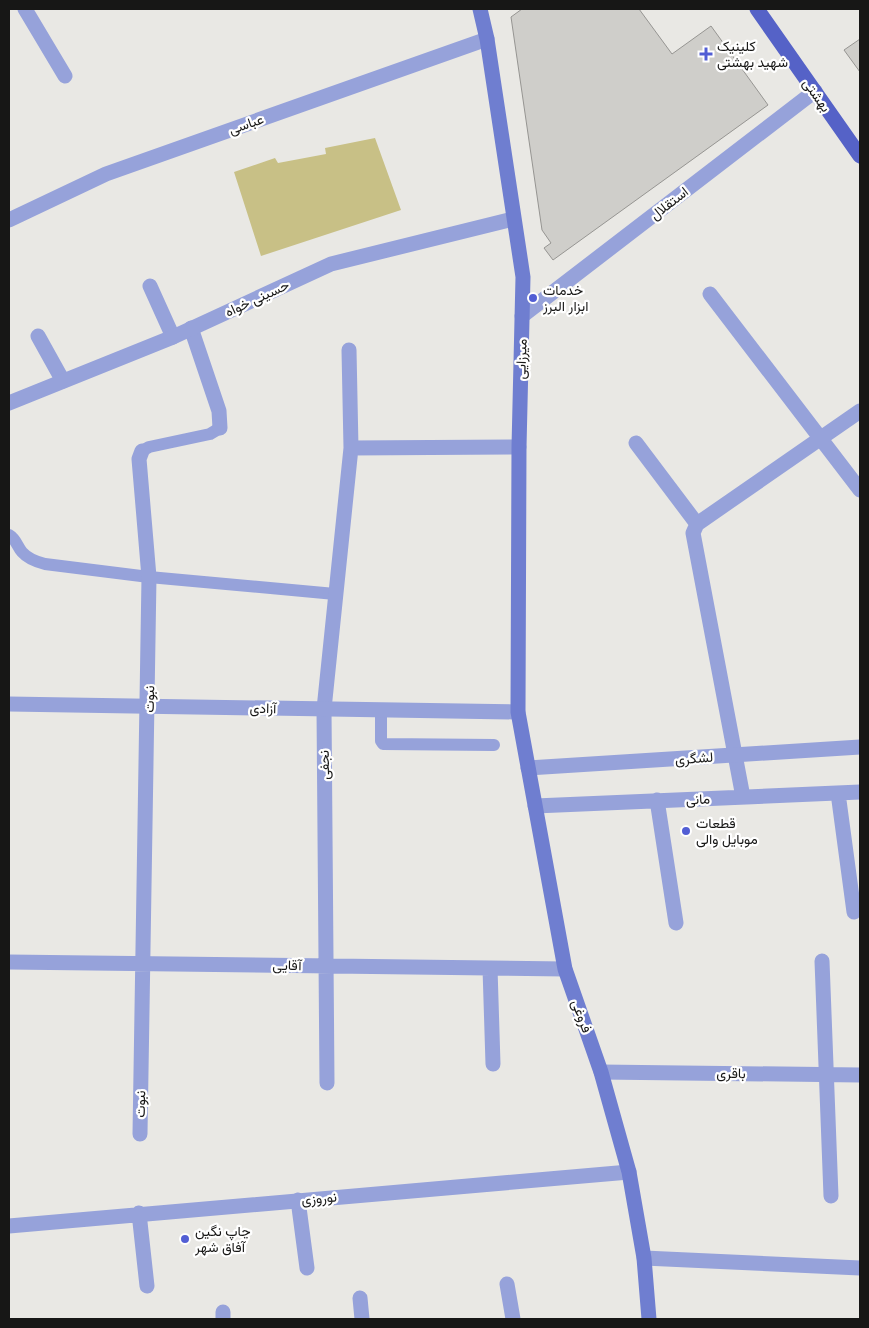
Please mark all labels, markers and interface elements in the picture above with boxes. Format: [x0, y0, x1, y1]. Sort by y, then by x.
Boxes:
place label: کلینیک شهید بهشتی [717, 38, 788, 71]
marker: کلینیک شهید بهشتی [699, 47, 713, 61]
street label: بهشتی [799, 75, 834, 115]
street label: عباسی [226, 111, 266, 138]
street label: استقلال [647, 183, 692, 224]
street label: حسینی خواه [222, 276, 292, 321]
place label: خدمات ابزار البرز [542, 282, 588, 315]
marker: خدمات ابزار البرز [527, 292, 539, 304]
street label: میرزایی [512, 338, 531, 380]
street label: نبوت [141, 685, 158, 713]
street label: آزادی [249, 700, 278, 717]
street label: لشگری [674, 749, 714, 768]
street label: نجفی [316, 750, 333, 780]
street label: مانی [686, 791, 710, 808]
place label: قطعات موبایل والی [696, 815, 758, 848]
marker: قطعات موبایل والی [680, 825, 692, 837]
street label: آقایی [272, 957, 303, 974]
street label: فروغی [568, 997, 595, 1035]
street label: باقری [716, 1065, 746, 1082]
street label: نبوت [132, 1090, 149, 1118]
street label: نوروزی [301, 1188, 338, 1209]
place label: چاپ نگین آفاق شهر [194, 1223, 251, 1256]
marker: چاپ نگین آفاق شهر [179, 1233, 191, 1245]

